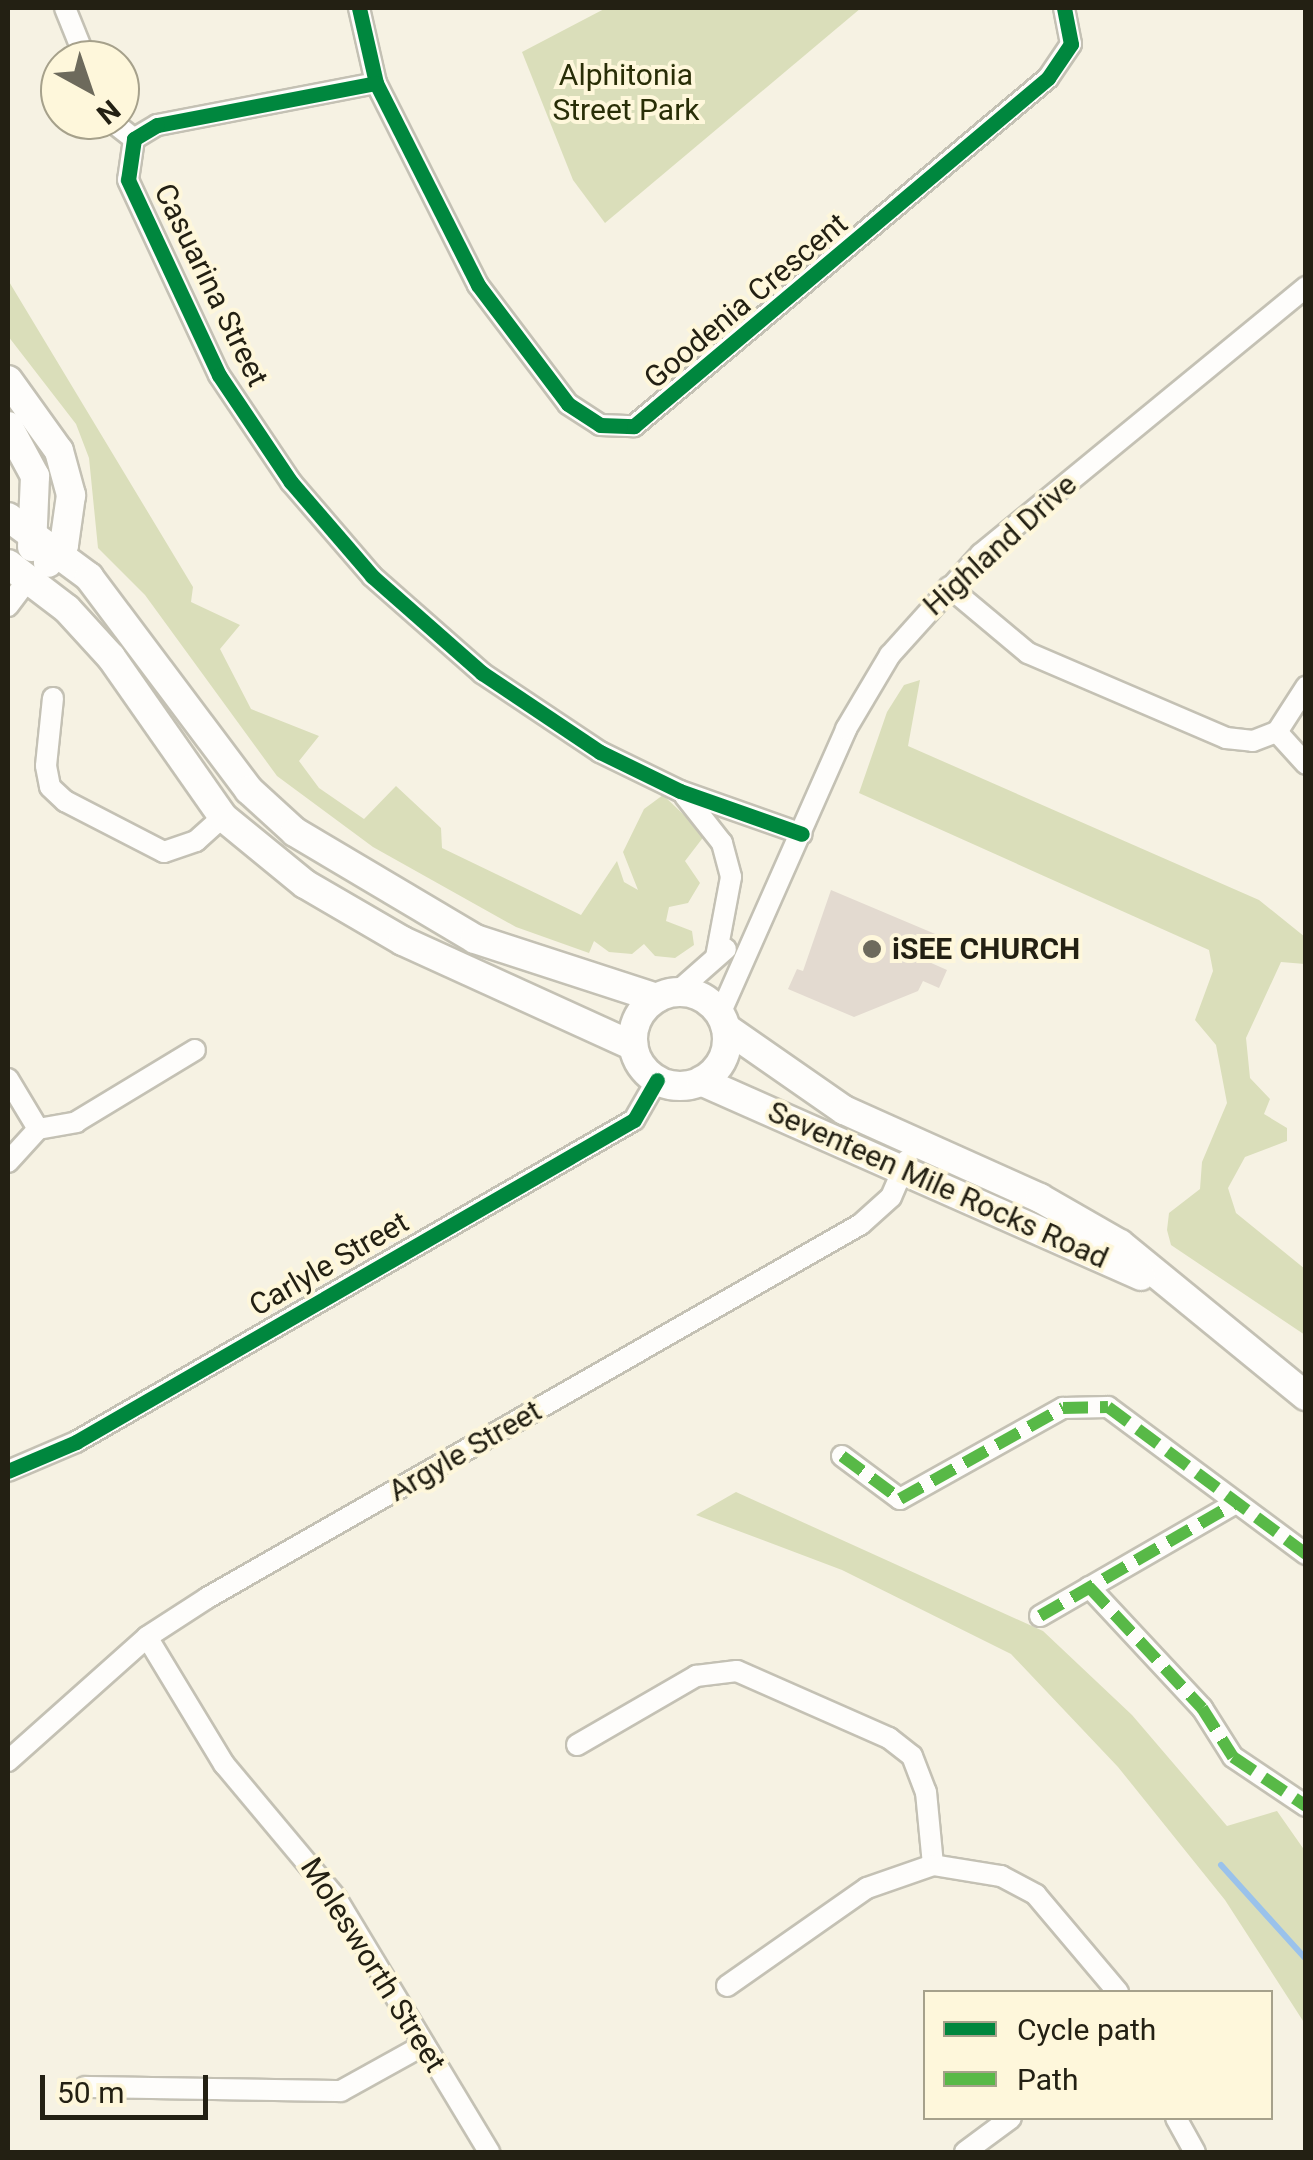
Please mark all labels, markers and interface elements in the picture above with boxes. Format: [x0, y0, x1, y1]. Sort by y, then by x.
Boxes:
north arrow [40, 40, 140, 140]
park label: Alphitonia Street Park [552, 57, 700, 128]
text: N [90, 93, 127, 131]
street label: Casuarina Street [146, 178, 276, 392]
street label: Goodenia Crescent [637, 206, 855, 396]
street label: Highland Drive [916, 467, 1084, 623]
place label: iSEE CHURCH [892, 931, 1080, 967]
marker: iSEE CHURCH [861, 938, 883, 960]
street label: Seventeen Mile Rocks Road [762, 1094, 1114, 1276]
street label: Carlyle Street [243, 1204, 415, 1324]
street label: Argyle Street [382, 1393, 548, 1509]
street label: Molesworth Street [293, 1851, 453, 2079]
legend [923, 1990, 1273, 2120]
text: Cycle path [1017, 2012, 1156, 2047]
scale bar [45, 2055, 212, 2117]
text: Path [1017, 2062, 1078, 2097]
text: 50 m [57, 2075, 124, 2110]

